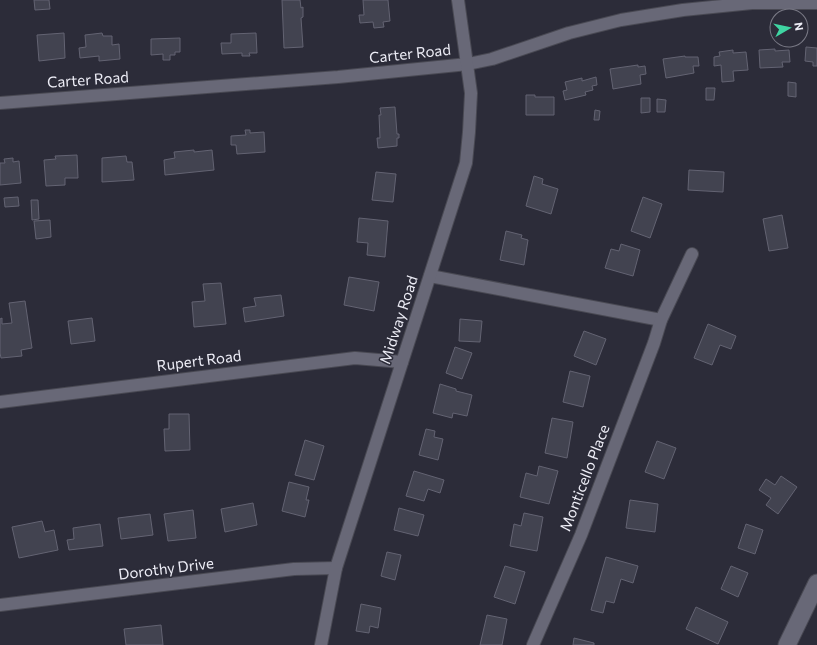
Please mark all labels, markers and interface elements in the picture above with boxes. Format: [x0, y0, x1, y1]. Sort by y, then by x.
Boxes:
north arrow [769, 8, 809, 48]
text: N [792, 21, 806, 31]
street label: Carter Road [368, 40, 452, 66]
street label: Carter Road [46, 67, 129, 91]
street label: Midway Road [375, 273, 421, 366]
street label: Rupert Road [156, 346, 242, 374]
street label: Monticello Place [555, 422, 613, 534]
street label: Dorothy Drive [117, 553, 215, 583]

